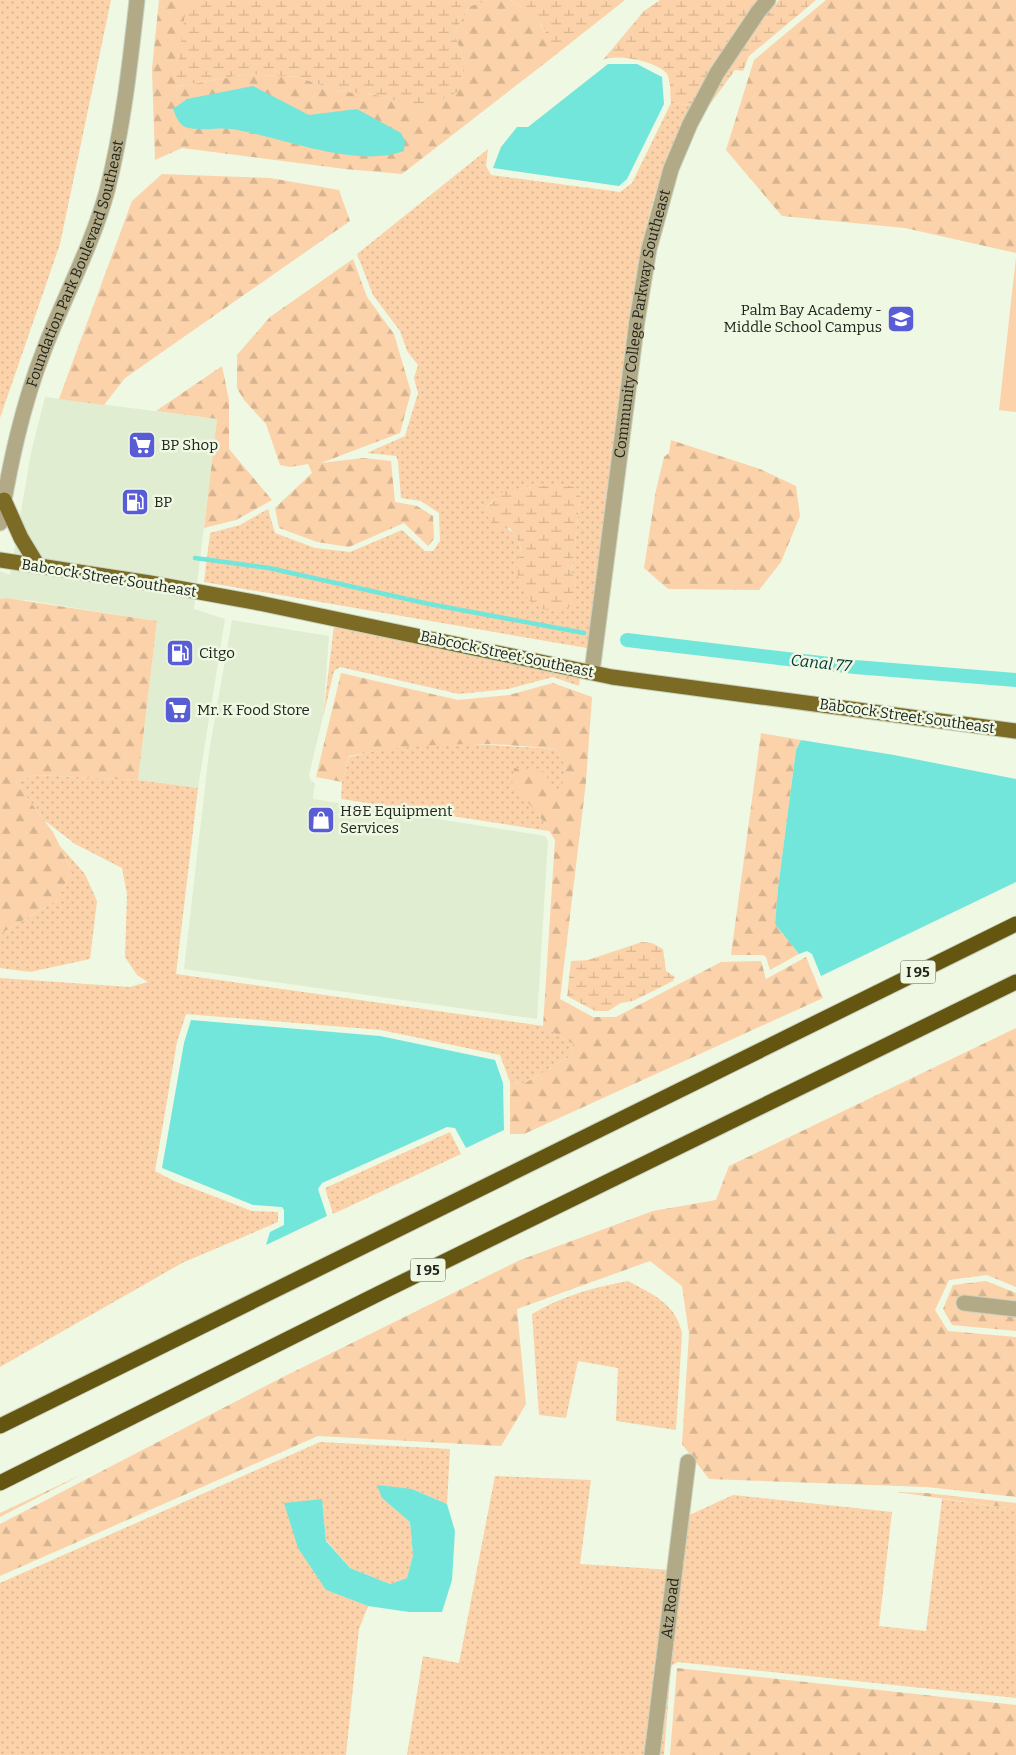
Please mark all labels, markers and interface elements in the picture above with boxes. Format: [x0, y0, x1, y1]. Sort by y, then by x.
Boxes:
street label: Foundation Park Boulevard Southeast [22, 138, 127, 389]
street label: Community College Parkway Southeast [611, 187, 674, 459]
place label: Palm Bay Academy - Middle School Campus [723, 301, 882, 336]
school or university icon: Palm Bay Academy - Middle School Campus [886, 304, 916, 334]
supermarket icon: BP Shop [127, 430, 157, 460]
place label: BP Shop [161, 436, 218, 454]
fuel station icon: BP [120, 487, 150, 517]
place label: BP [154, 493, 172, 511]
street label: Babcock Street Southeast [20, 555, 198, 601]
street label: Babcock Street Southeast [419, 627, 596, 681]
fuel station icon: Citgo [165, 638, 195, 668]
place label: Citgo [199, 644, 235, 662]
water label: Canal 77 [790, 650, 853, 676]
supermarket icon: Mr. K Food Store [163, 695, 193, 725]
street label: Babcock Street Southeast [818, 695, 996, 737]
place label: Mr. K Food Store [197, 701, 310, 719]
place label: H&E Equipment Services [340, 802, 453, 837]
shop icon: H&E Equipment Services [306, 805, 336, 835]
road number: I 95 [900, 960, 936, 984]
road number: I 95 [410, 1258, 446, 1282]
street label: Atz Road [657, 1577, 683, 1640]

